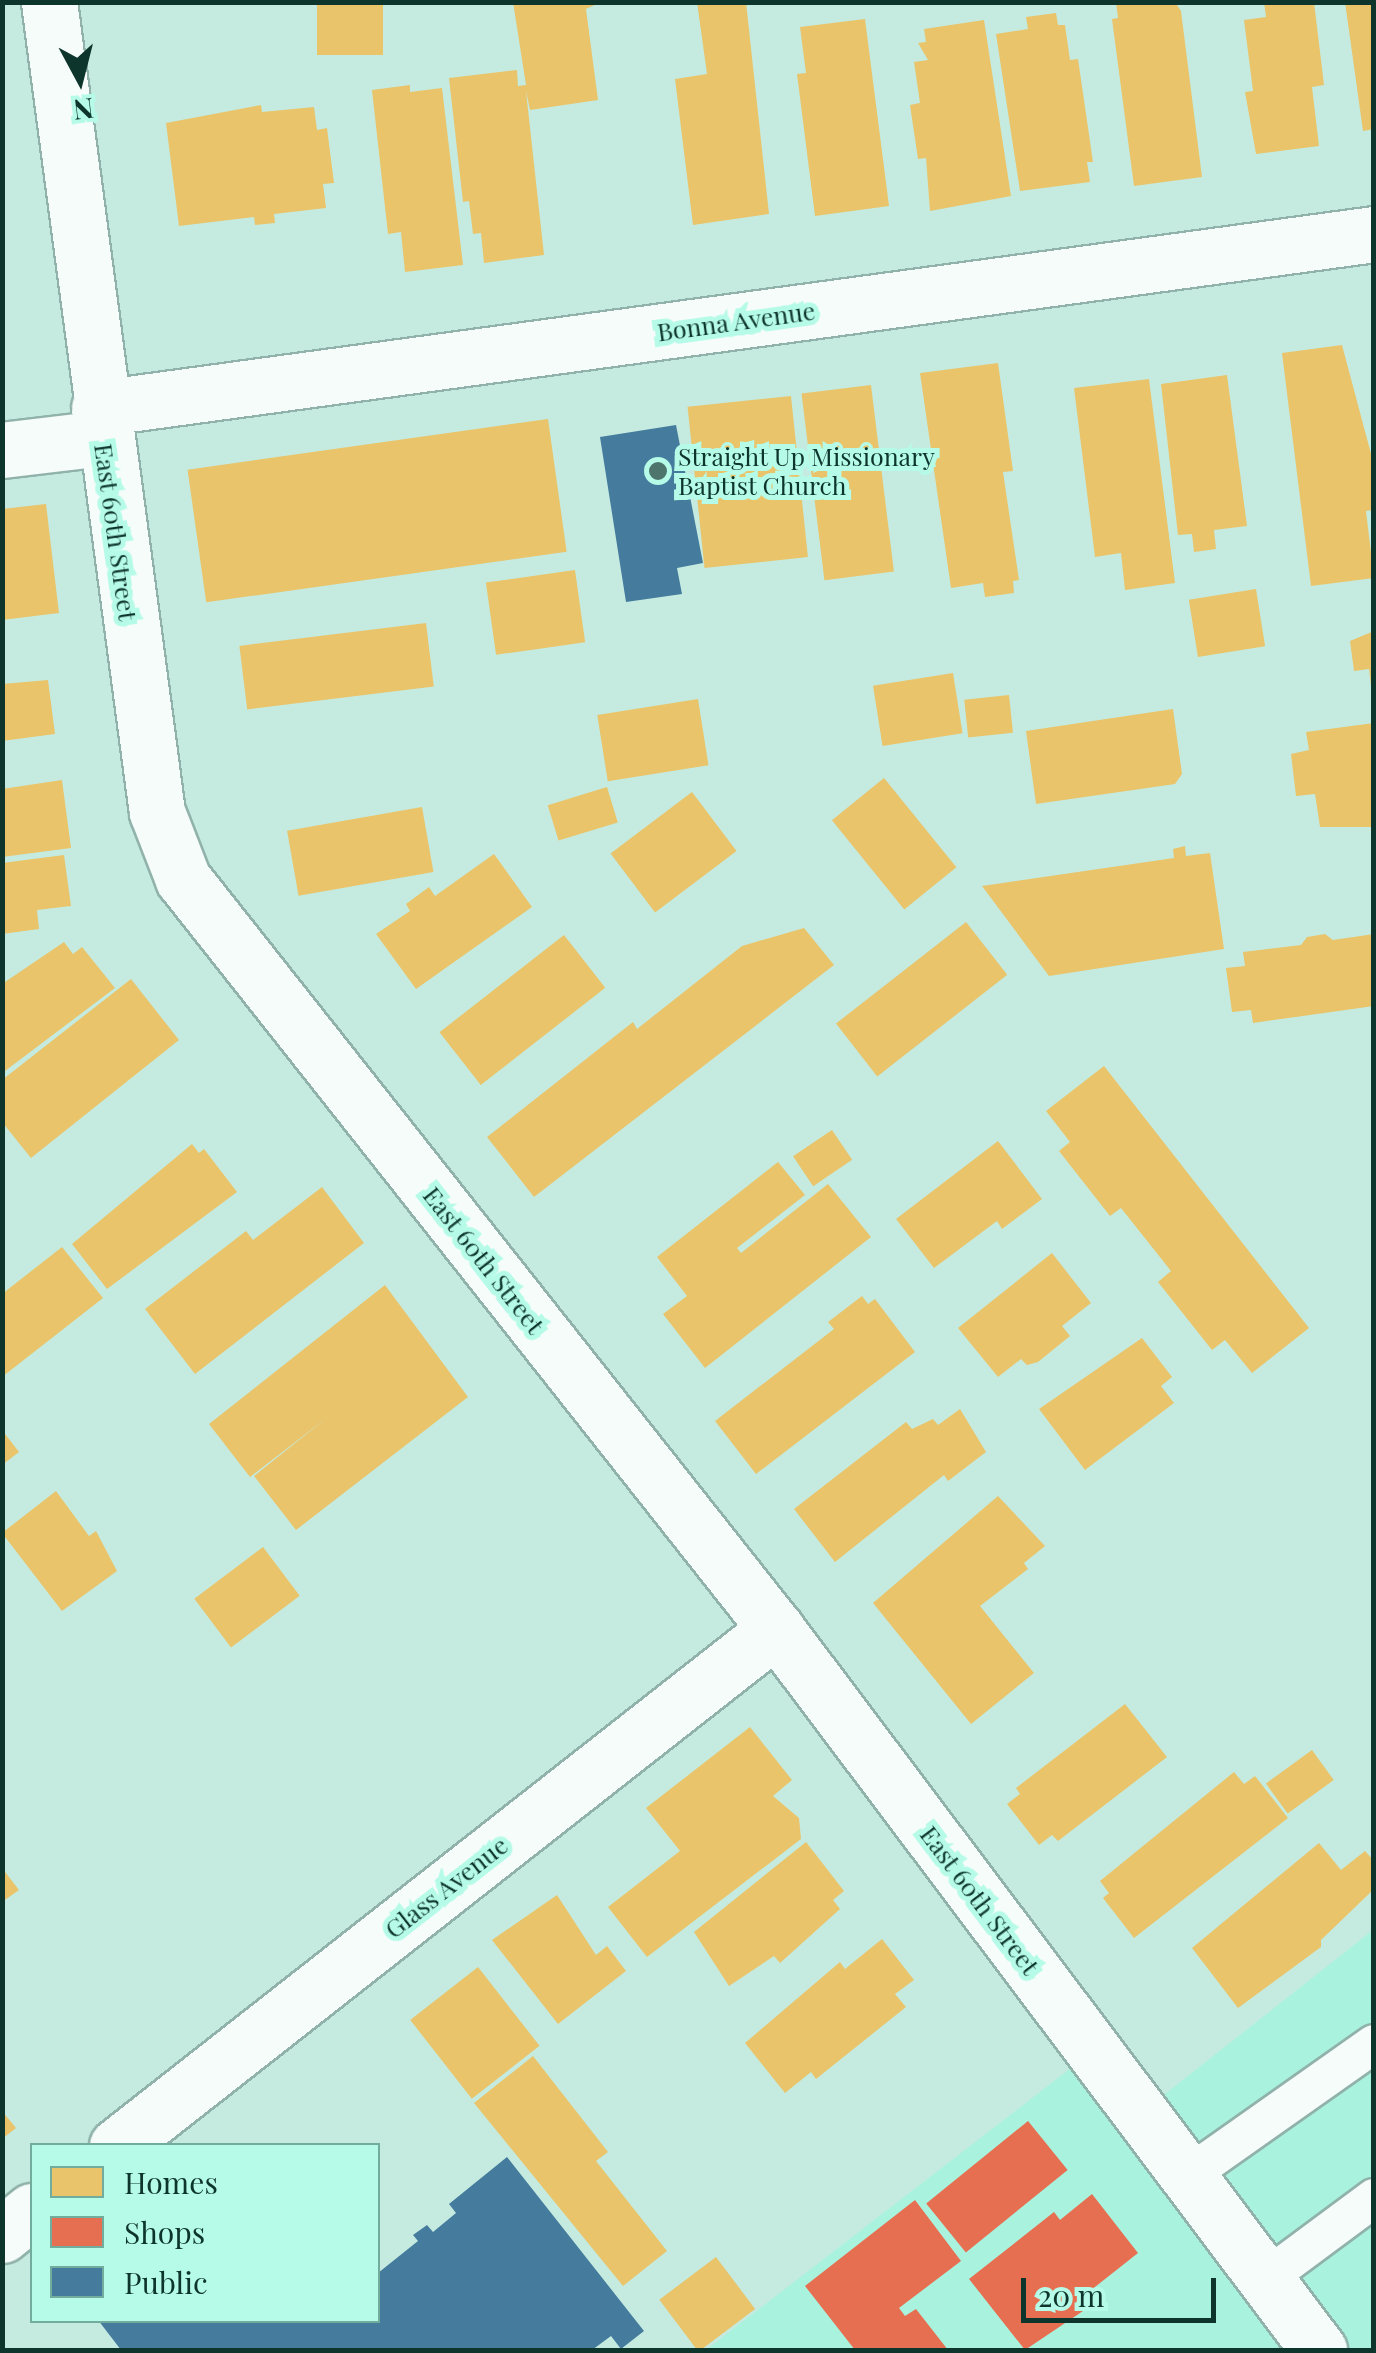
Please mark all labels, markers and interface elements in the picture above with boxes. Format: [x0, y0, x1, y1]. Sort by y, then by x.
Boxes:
north arrow [30, 30, 130, 130]
text: N [71, 91, 96, 130]
street label: Bonna Avenue [655, 295, 817, 347]
street label: East 60th Street [89, 441, 143, 623]
place label: Straight Up Missionary Baptist Church [678, 442, 935, 501]
marker: Straight Up Missionary Baptist Church [647, 460, 669, 482]
street label: East 60th Street [417, 1180, 551, 1340]
street label: East 60th Street [914, 1820, 1046, 1980]
street label: Glass Avenue [378, 1830, 514, 1944]
legend [30, 2143, 380, 2323]
text: Homes [124, 2162, 218, 2202]
text: Shops [124, 2212, 205, 2252]
scale bar [1026, 2258, 1221, 2320]
text: Public [124, 2262, 208, 2302]
text: 20 m [1038, 2275, 1104, 2315]

